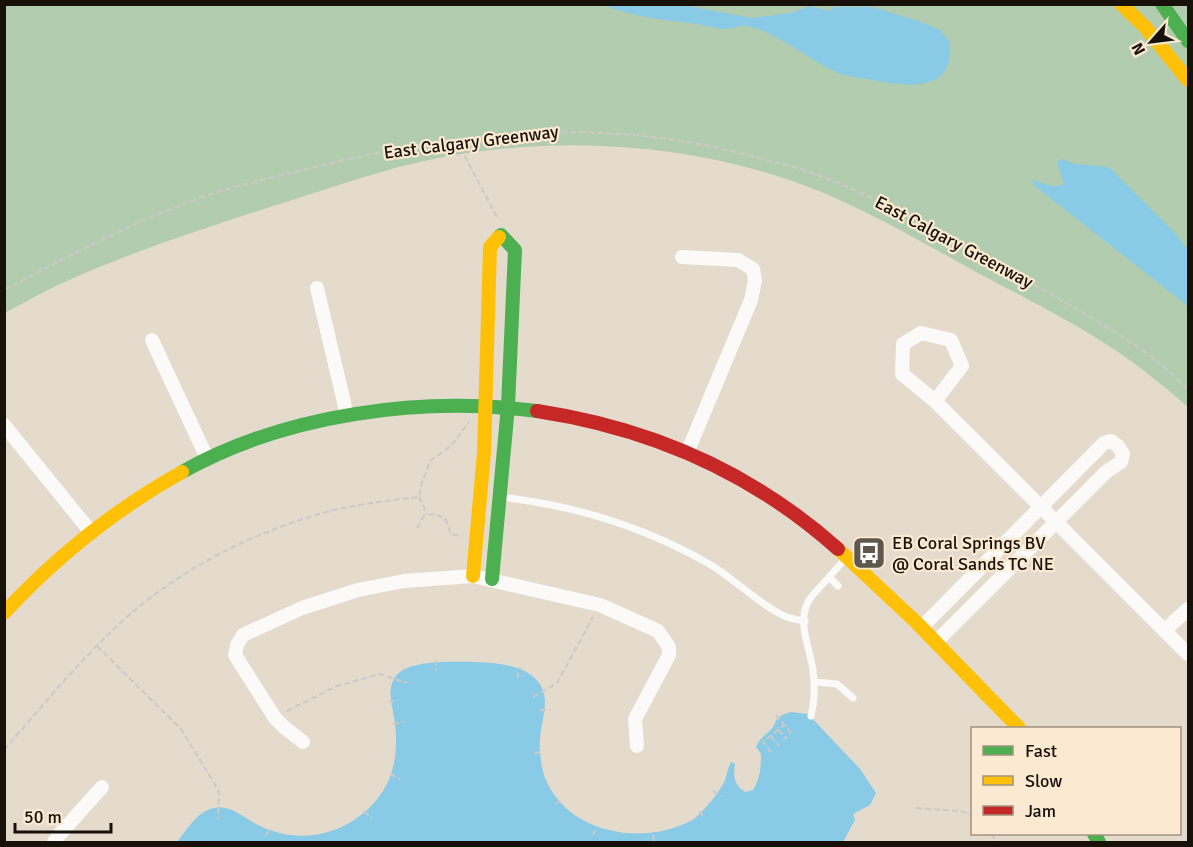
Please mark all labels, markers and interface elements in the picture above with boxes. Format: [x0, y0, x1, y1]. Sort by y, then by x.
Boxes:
north arrow [1121, 12, 1181, 72]
text: N [1127, 39, 1150, 58]
street label: East Calgary Greenway [382, 120, 560, 164]
street label: East Calgary Greenway [871, 191, 1037, 293]
place label: EB Coral Springs BV @ Coral Sands TC NE [892, 532, 1054, 575]
bus stop icon: EB Coral Springs BV @ Coral Sands TC NE [851, 535, 887, 571]
legend [971, 727, 1181, 835]
text: Fast [1025, 740, 1057, 762]
text: Slow [1025, 770, 1062, 792]
scale bar [15, 796, 111, 834]
text: Jam [1025, 800, 1056, 822]
text: 50 m [24, 806, 62, 828]

